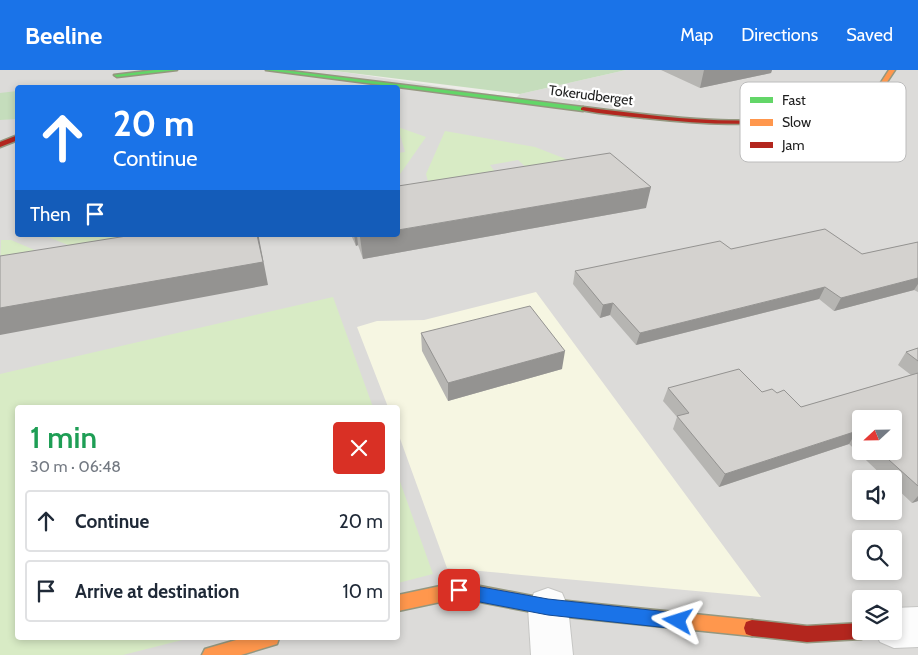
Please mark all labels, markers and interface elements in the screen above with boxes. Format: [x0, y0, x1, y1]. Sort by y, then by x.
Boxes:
text: Beeline [25, 21, 102, 50]
text: Map [680, 24, 713, 46]
text: Directions [741, 24, 818, 46]
text: Saved [846, 24, 893, 46]
street label: Tokerudberget [548, 81, 634, 109]
legend [740, 82, 906, 162]
text: Fast [782, 91, 806, 109]
text: 20 m [113, 102, 195, 145]
icon: ahead [30, 105, 95, 170]
text: Slow [782, 113, 811, 131]
text: Jam [781, 136, 804, 154]
text: Continue [113, 145, 198, 172]
icon: arrive [81, 200, 109, 228]
text: Then [30, 203, 71, 226]
north arrow [852, 410, 902, 460]
map controls [852, 410, 902, 640]
text: 1 min [30, 419, 97, 456]
button: close [333, 422, 385, 474]
text: 30 m · 06:48 [30, 457, 121, 476]
button: sound [852, 470, 902, 520]
icon: ahead [32, 507, 60, 535]
text: Continue [75, 510, 149, 533]
text: 20 m [339, 510, 383, 533]
button: search [852, 530, 902, 580]
pin [438, 569, 480, 611]
icon: arrive [445, 576, 473, 604]
icon: arrive [32, 577, 60, 605]
text: Arrive at destination [75, 580, 239, 603]
text: 10 m [343, 580, 383, 603]
button: layers [852, 590, 902, 640]
position arrow [651, 594, 703, 646]

